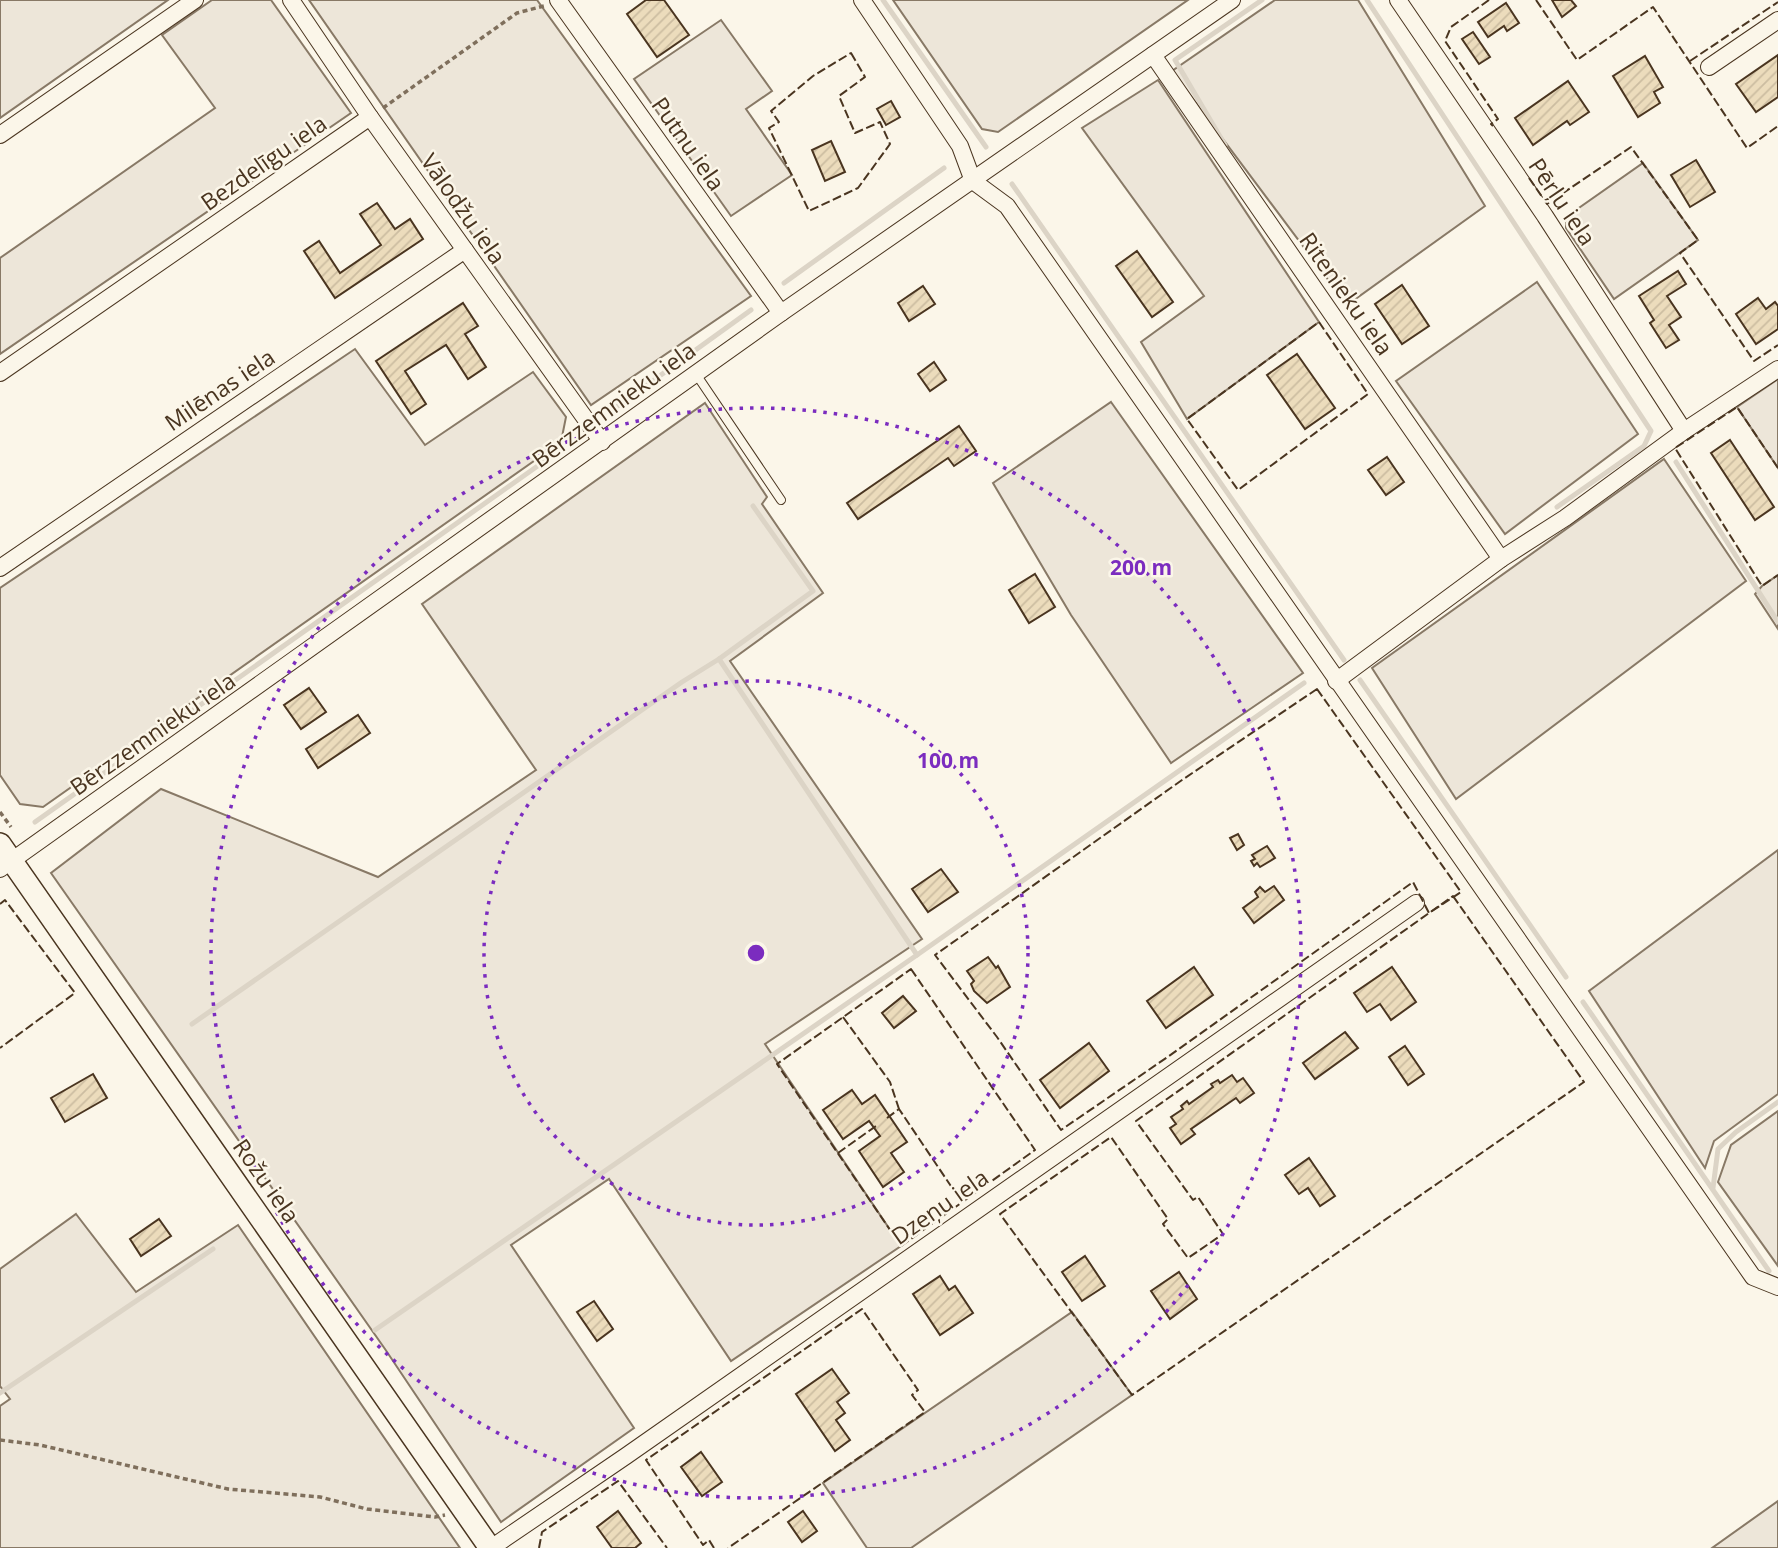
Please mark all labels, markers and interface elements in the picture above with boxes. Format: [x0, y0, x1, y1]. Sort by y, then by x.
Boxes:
street label: Putnu iela [645, 90, 733, 197]
street label: Bezdelīgu iela [194, 107, 333, 217]
street label: Vālodžu iela [414, 147, 514, 270]
street label: Pērļu iela [1522, 151, 1604, 252]
street label: Ritenieku iela [1293, 226, 1401, 361]
street label: Bērzzemnieku iela [525, 334, 702, 475]
street label: Milēnas iela [158, 341, 281, 438]
text: 200 m [1110, 553, 1172, 581]
street label: Bērzzemnieku iela [63, 664, 242, 802]
text: 100 m [917, 746, 979, 774]
centre of rings [744, 941, 768, 965]
street label: Rožu iela [226, 1132, 308, 1229]
street label: Dzeņu iela [884, 1161, 994, 1251]

